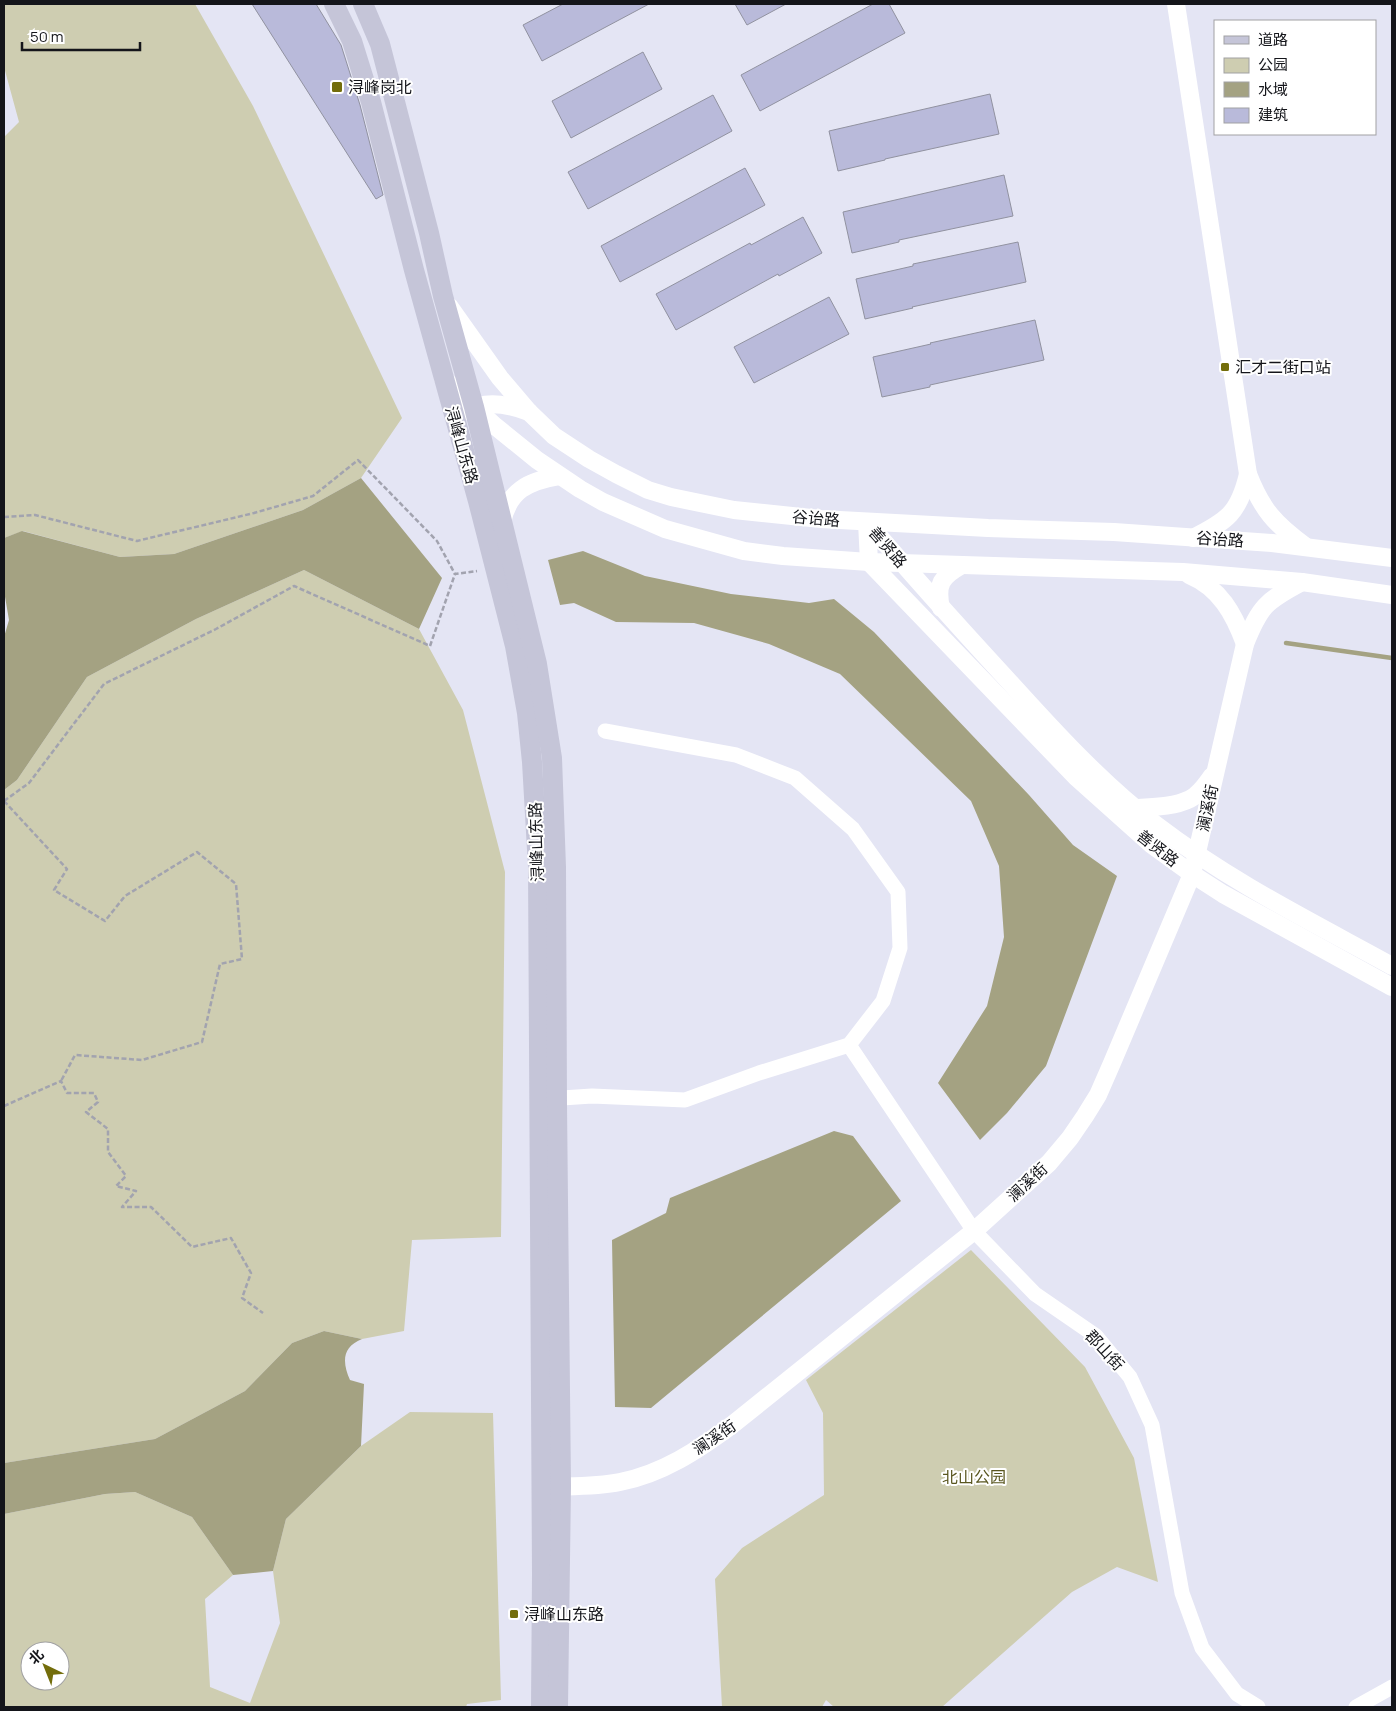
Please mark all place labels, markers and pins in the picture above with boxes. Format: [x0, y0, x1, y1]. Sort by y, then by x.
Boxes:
place label: 浔峰岗北 [348, 76, 412, 98]
marker: 浔峰岗北 [330, 80, 344, 94]
place label: 汇才二街口站 [1235, 356, 1331, 378]
marker: 汇才二街口站 [1219, 361, 1231, 373]
place label: 浔峰山东路 [524, 1603, 604, 1625]
marker: 浔峰山东路 [508, 1608, 520, 1620]

